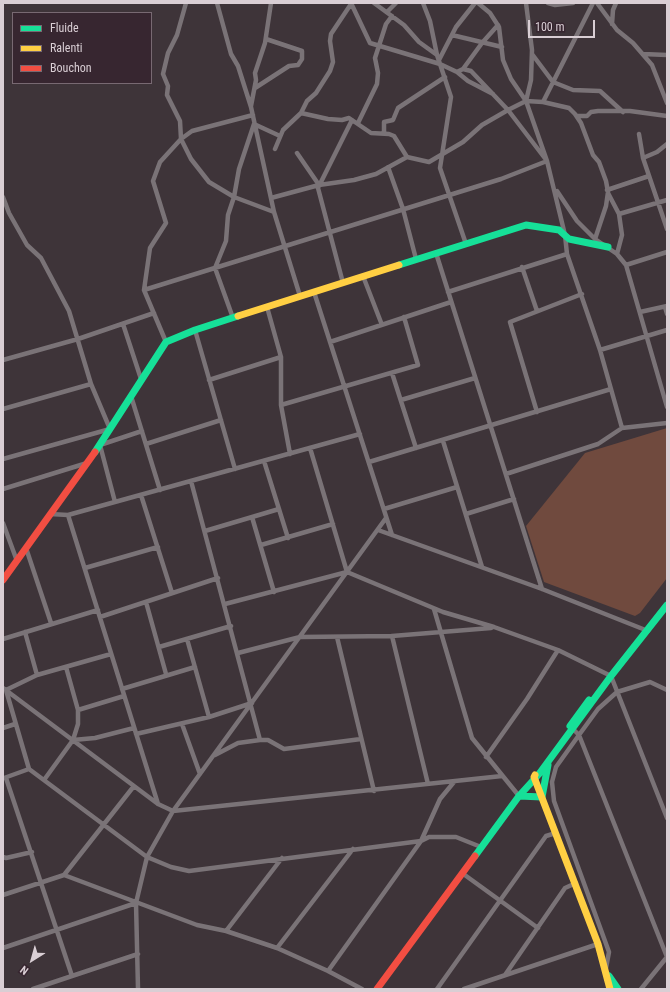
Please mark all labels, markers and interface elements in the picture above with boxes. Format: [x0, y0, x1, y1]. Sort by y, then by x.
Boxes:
legend [12, 12, 152, 84]
scale bar [530, 12, 597, 38]
text: 100 m [535, 20, 565, 34]
text: Fluide [50, 21, 79, 35]
text: Ralenti [50, 41, 83, 55]
text: Bouchon [50, 61, 92, 75]
north arrow [12, 940, 52, 980]
text: N [18, 963, 31, 977]

